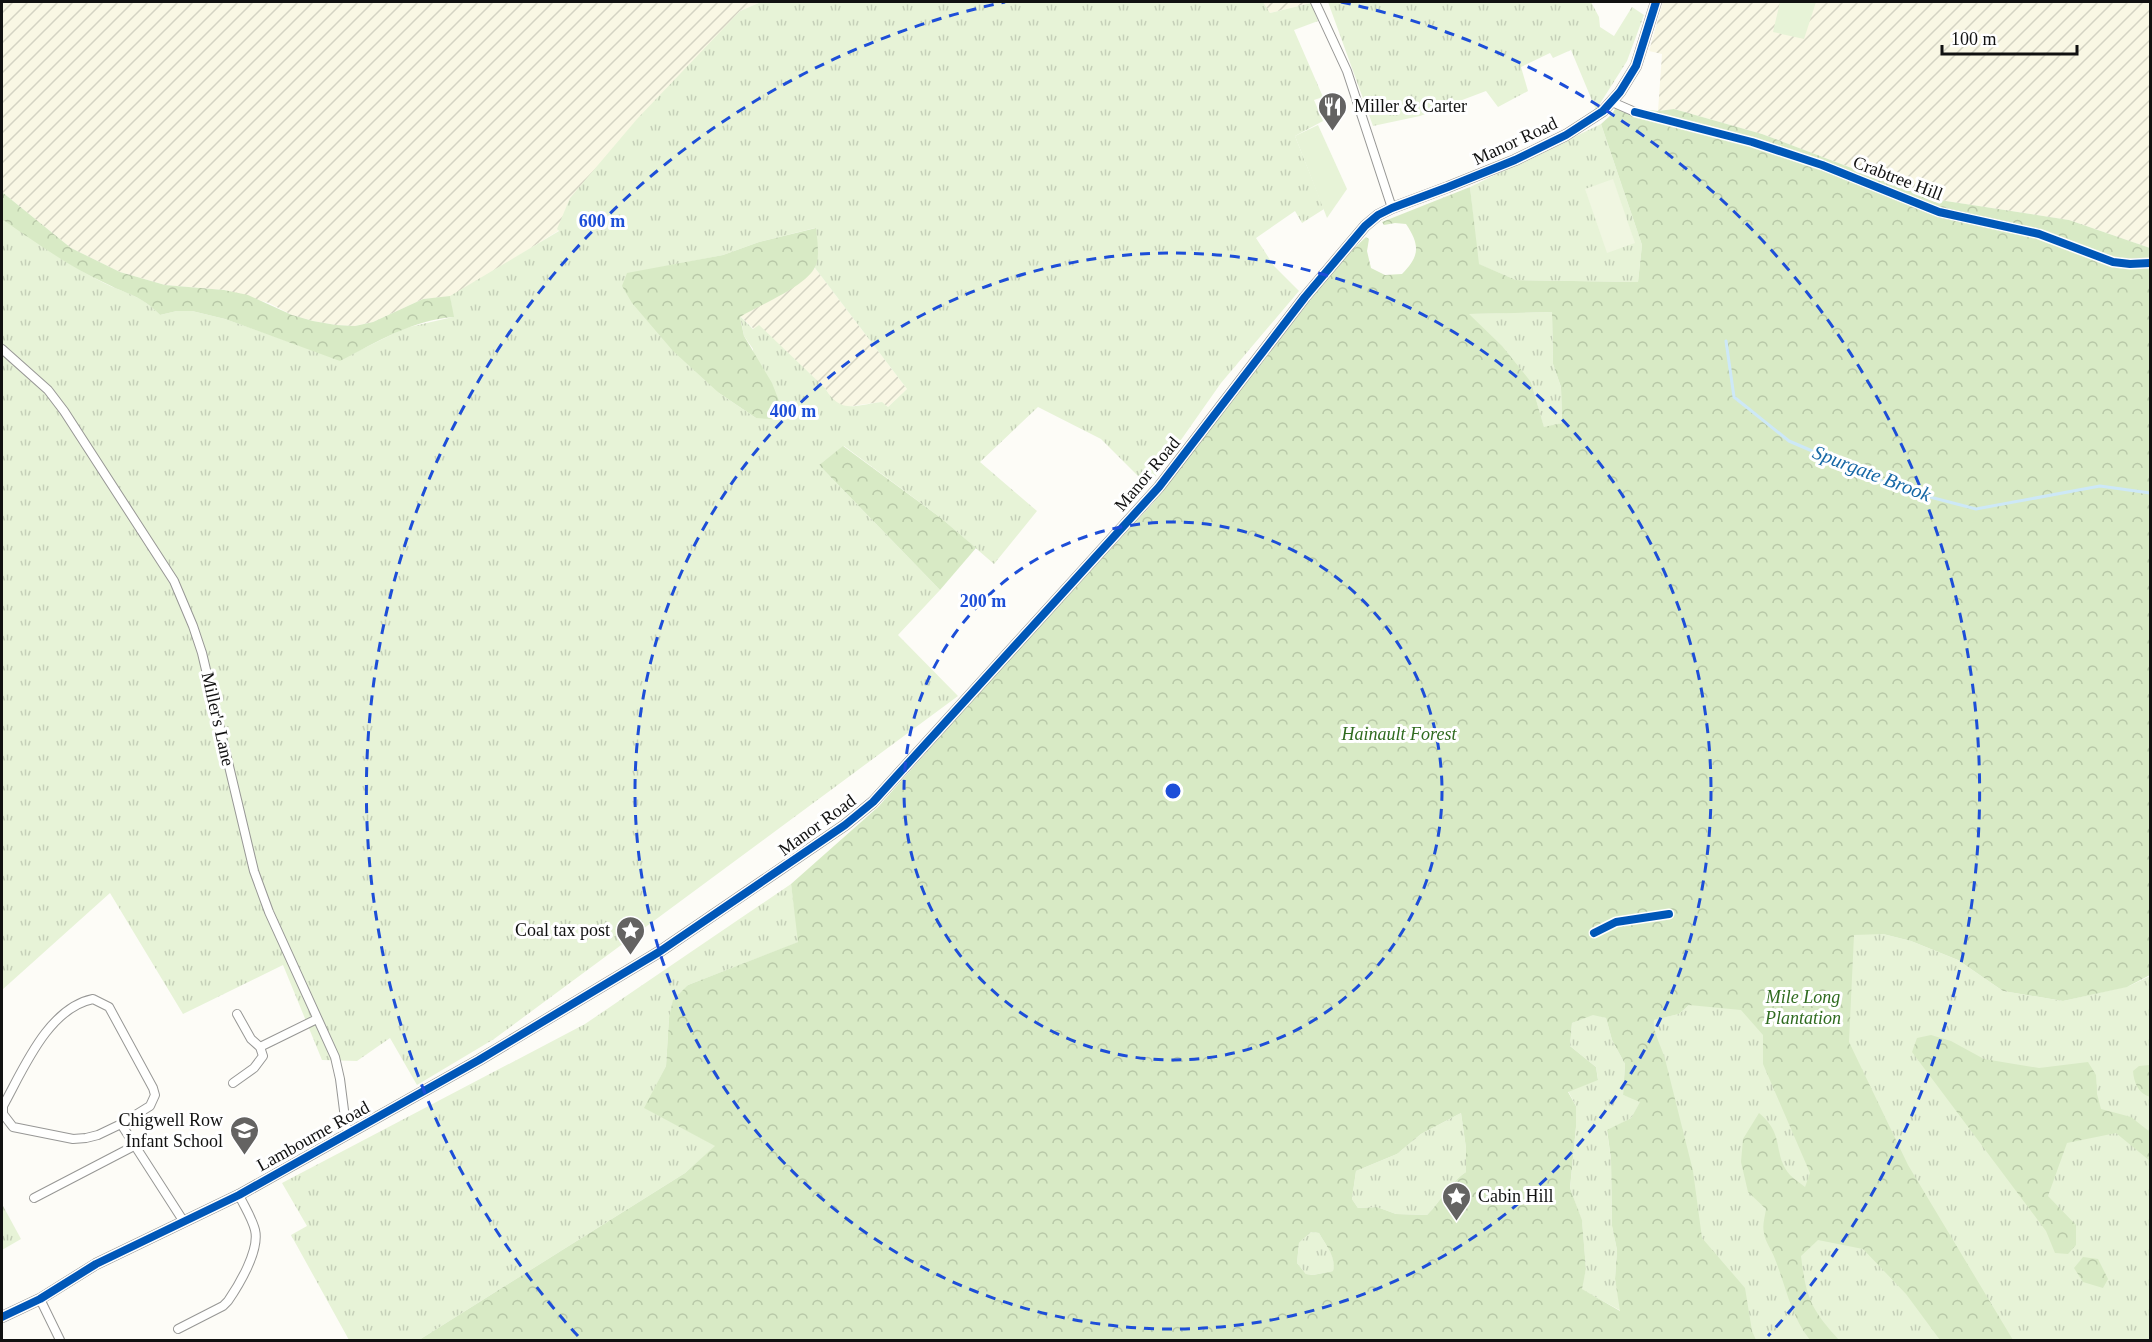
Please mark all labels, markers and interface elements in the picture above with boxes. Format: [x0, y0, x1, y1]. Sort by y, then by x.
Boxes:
scale bar [1942, 18, 2077, 56]
text: 100 m [1951, 29, 1997, 49]
restaurant icon: Miller & Carter [1317, 90, 1349, 132]
place label: Miller & Carter [1354, 96, 1467, 116]
street label: Manor Road [1470, 113, 1560, 169]
street label: Crabtree Hill [1850, 152, 1946, 204]
text: 600 m [579, 211, 625, 231]
text: 400 m [770, 401, 816, 421]
street label: Manor Road [1110, 433, 1184, 515]
water label: Spurgate Brook [1810, 440, 1935, 507]
text: 200 m [960, 591, 1006, 611]
street label: Miller's Lane [197, 670, 239, 768]
park label: Hainault Forest [1341, 724, 1457, 744]
centre of rings [1163, 781, 1183, 801]
street label: Manor Road [775, 790, 859, 860]
place icon: Coal tax post [615, 914, 647, 956]
place label: Coal tax post [515, 920, 610, 940]
park label: Mile Long Plantation [1764, 987, 1841, 1028]
street label: Lambourne Road [253, 1097, 373, 1175]
place label: Chigwell Row Infant School [118, 1110, 223, 1151]
school or university icon: Chigwell Row Infant School [228, 1114, 260, 1156]
place icon: Cabin Hill [1441, 1180, 1473, 1222]
place label: Cabin Hill [1478, 1186, 1554, 1206]

